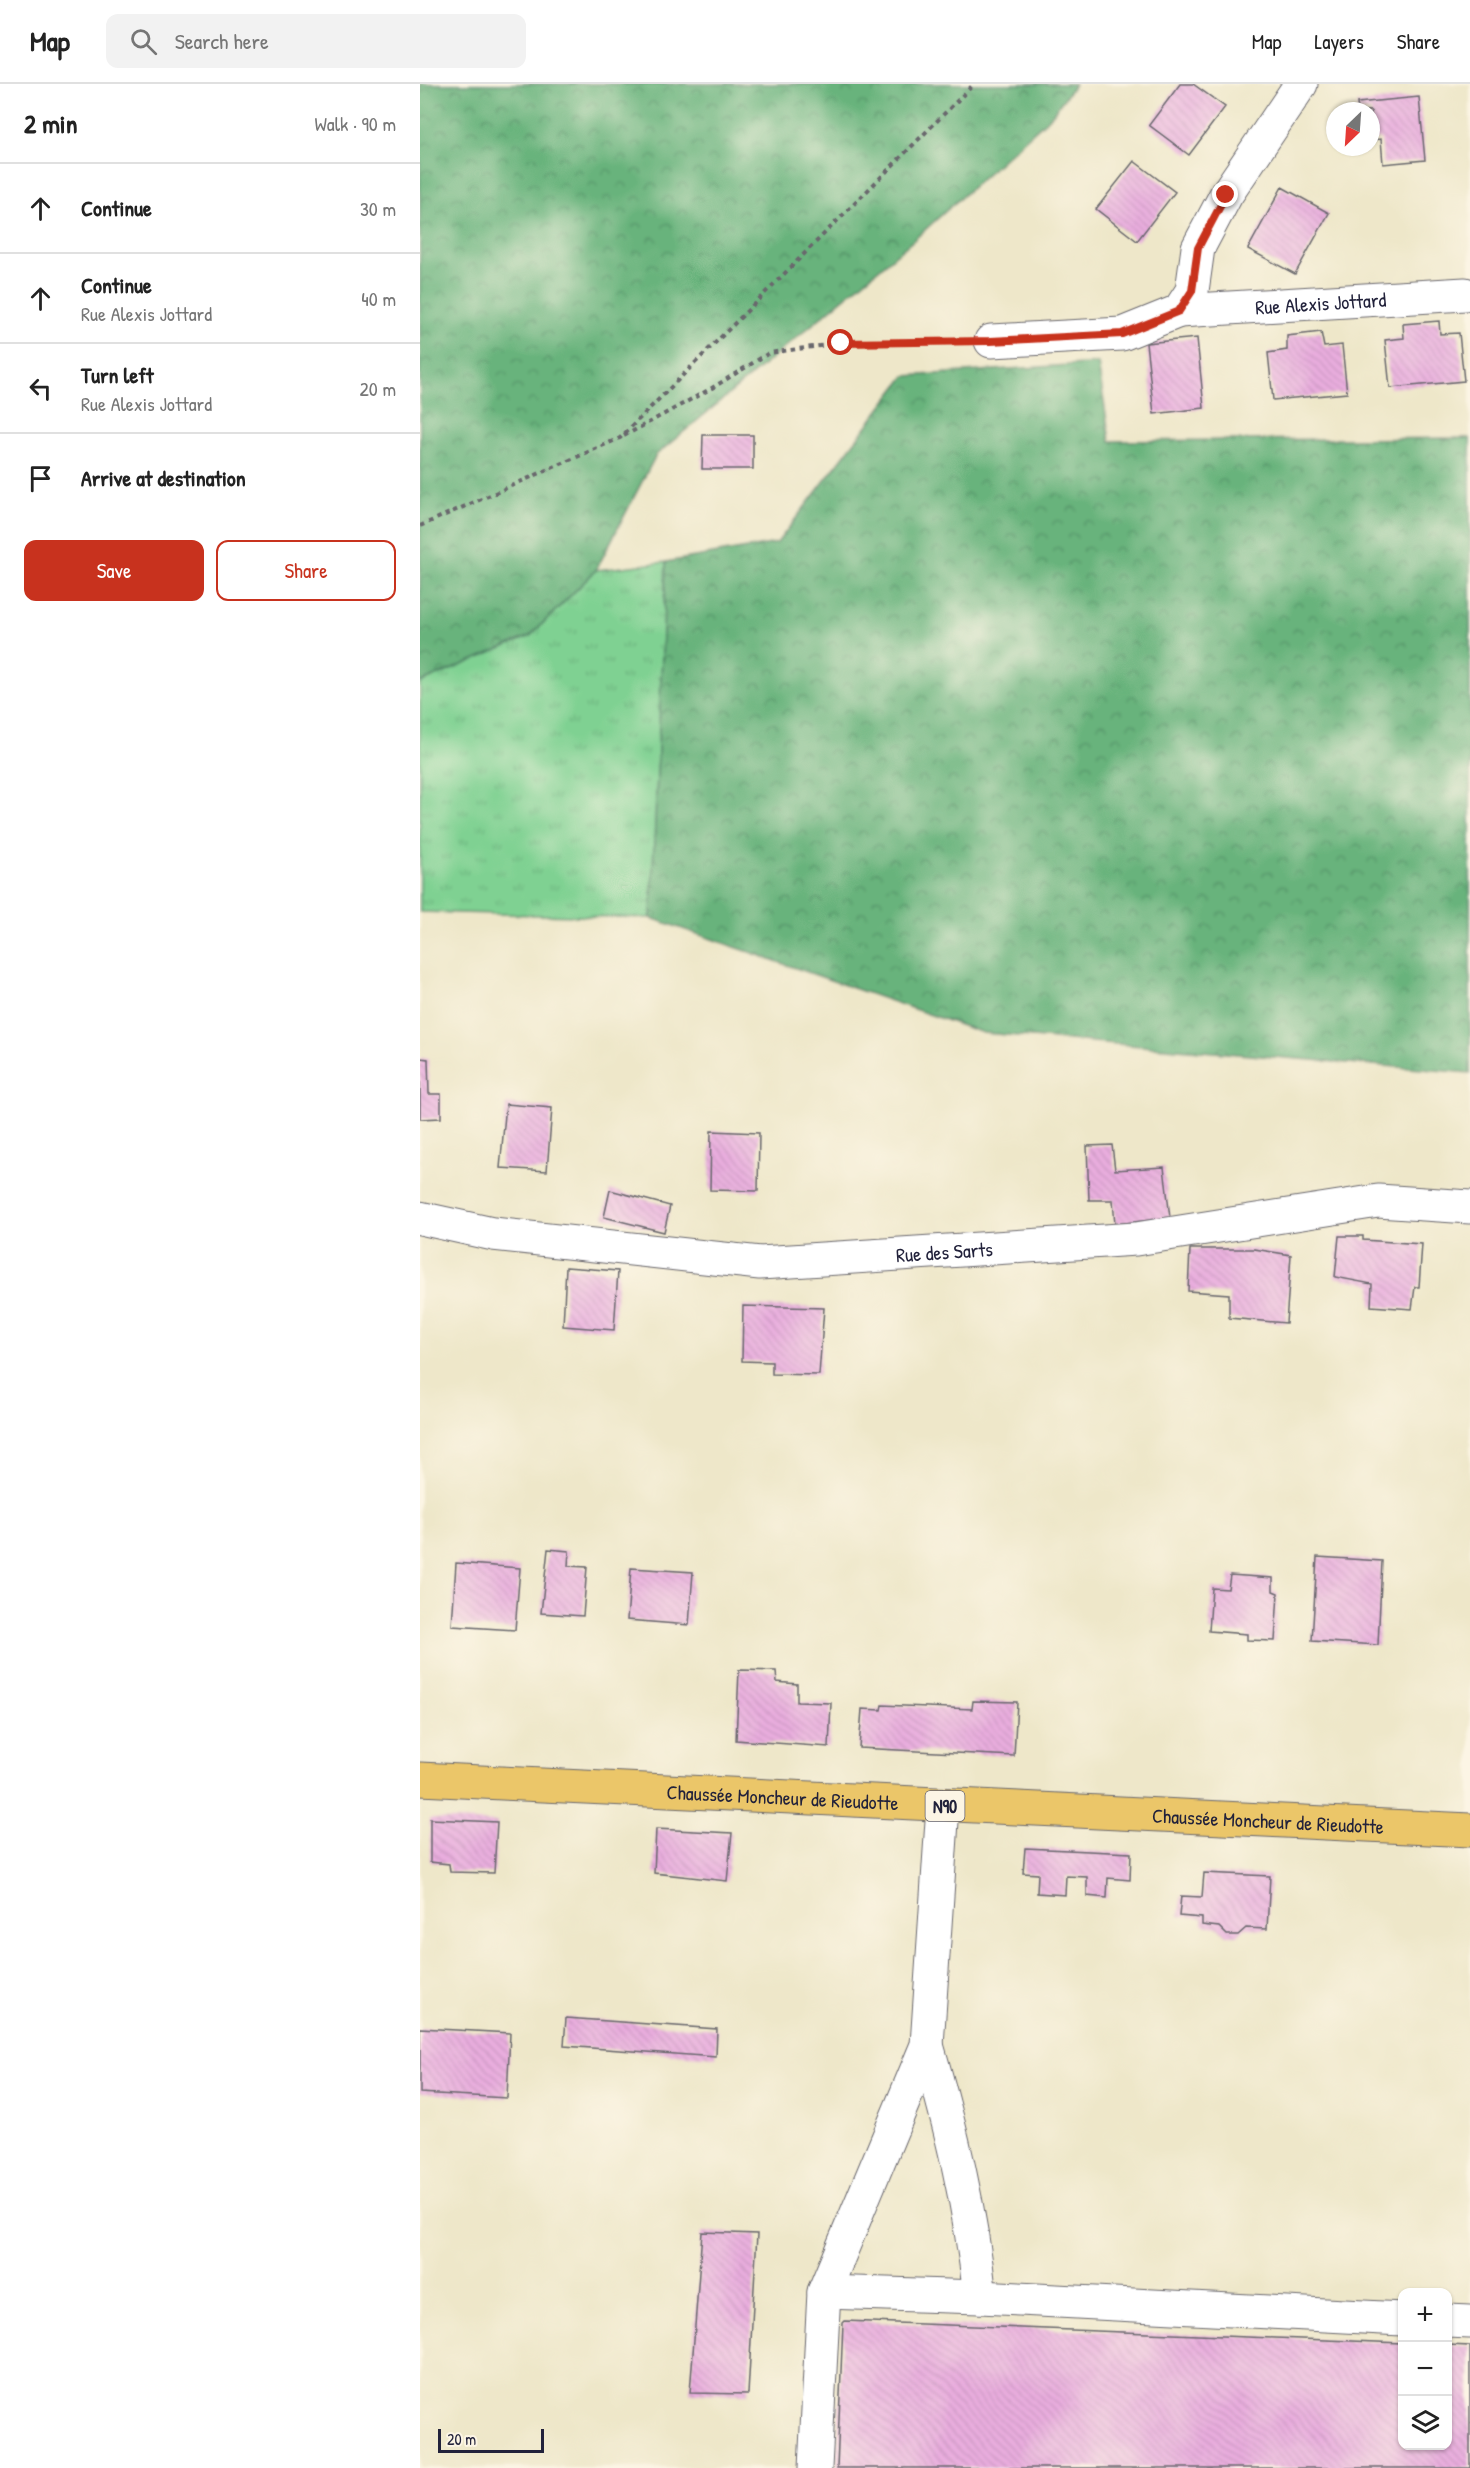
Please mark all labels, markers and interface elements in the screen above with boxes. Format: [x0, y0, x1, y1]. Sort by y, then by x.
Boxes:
search box [106, 14, 526, 68]
text: Map [30, 22, 70, 60]
icon: search [127, 25, 160, 58]
text: Search here [175, 26, 269, 56]
text: Map [1252, 27, 1281, 56]
text: Layers [1314, 27, 1364, 56]
text: Share [1397, 27, 1440, 56]
north arrow [1326, 102, 1380, 156]
text: 2 min [24, 106, 77, 141]
text: Walk · 90 m [315, 110, 396, 137]
route end [1212, 181, 1238, 207]
icon: ahead [24, 192, 57, 225]
text: Continue [81, 193, 152, 223]
text: 30 m [360, 195, 396, 222]
text: Continue [81, 270, 152, 300]
icon: ahead [24, 282, 57, 315]
text: 40 m [361, 285, 396, 312]
street label: Rue Alexis Jottard [1255, 285, 1387, 320]
text: Rue Alexis Jottard [81, 300, 212, 327]
route start [827, 329, 853, 355]
text: Turn left [81, 360, 154, 390]
icon: left [24, 372, 57, 405]
text: 20 m [359, 375, 396, 402]
text: Rue Alexis Jottard [81, 390, 212, 417]
icon: arrive [24, 462, 57, 495]
text: Arrive at destination [81, 463, 246, 493]
button: Save [24, 540, 204, 601]
button: Share [216, 540, 396, 601]
street label: Rue des Sarts [895, 1235, 994, 1268]
street label: Chaussée Moncheur de Rieudotte [666, 1777, 899, 1816]
road number: N90 [926, 1791, 964, 1821]
street label: Chaussée Moncheur de Rieudotte [1151, 1801, 1385, 1839]
map controls [1398, 2288, 1452, 2450]
button: + [1398, 2288, 1452, 2342]
button: − [1398, 2342, 1452, 2396]
button: layers [1398, 2396, 1452, 2450]
scale bar [438, 2426, 544, 2454]
text: 20 m [447, 2428, 476, 2450]

